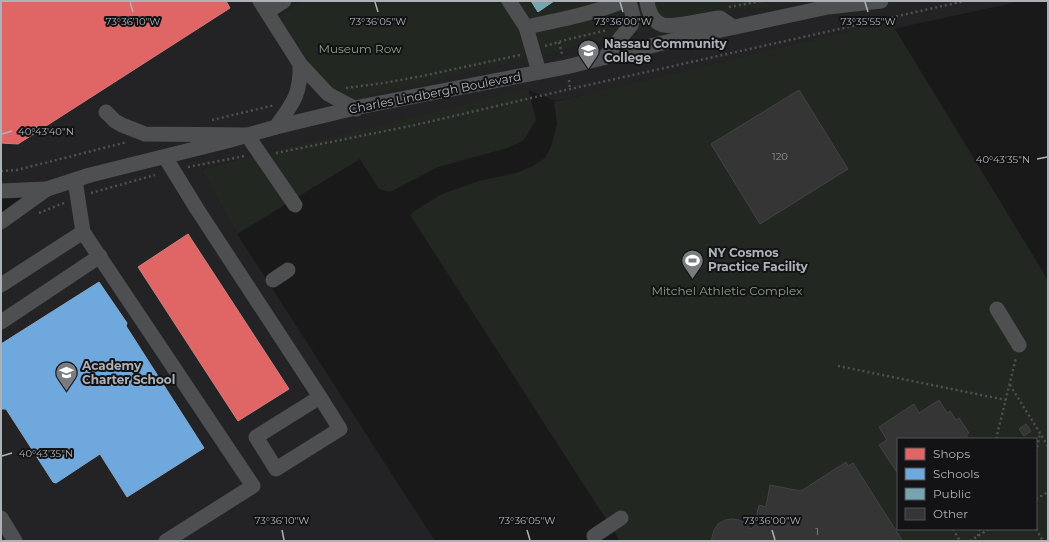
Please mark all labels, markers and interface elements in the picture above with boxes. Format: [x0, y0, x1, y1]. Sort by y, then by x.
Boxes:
text: 73°36'10"W [106, 15, 160, 28]
text: 73°36'05"W [350, 15, 406, 28]
text: 73°36'00"W [594, 15, 652, 28]
text: 73°35'55"W [840, 15, 896, 28]
place label: Nassau Community College [604, 36, 727, 65]
school or university icon: Nassau Community College [575, 38, 601, 71]
park label: Museum Row [318, 41, 402, 56]
street label: Charles Lindbergh Boulevard [348, 68, 522, 117]
text: 40°43'40"N [18, 125, 74, 138]
house number: 120 [772, 150, 788, 163]
text: 40°43'35"N [976, 153, 1030, 166]
place label: NY Cosmos Practice Facility [708, 245, 809, 274]
sports icon: NY Cosmos Practice Facility [680, 247, 706, 280]
park label: Mitchel Athletic Complex [652, 283, 803, 298]
place label: Academy Charter School [81, 358, 175, 387]
school or university icon: Academy Charter School [53, 360, 79, 393]
legend [897, 438, 1037, 530]
text: Shops [933, 446, 970, 461]
text: 40°43'35"N [19, 447, 73, 460]
text: Schools [933, 466, 979, 481]
text: Public [933, 486, 971, 501]
text: Other [933, 506, 968, 521]
text: 73°36'10"W [255, 514, 309, 527]
text: 73°36'05"W [499, 514, 555, 527]
text: 73°36'00"W [743, 514, 801, 527]
house number: 1 [815, 525, 819, 538]

